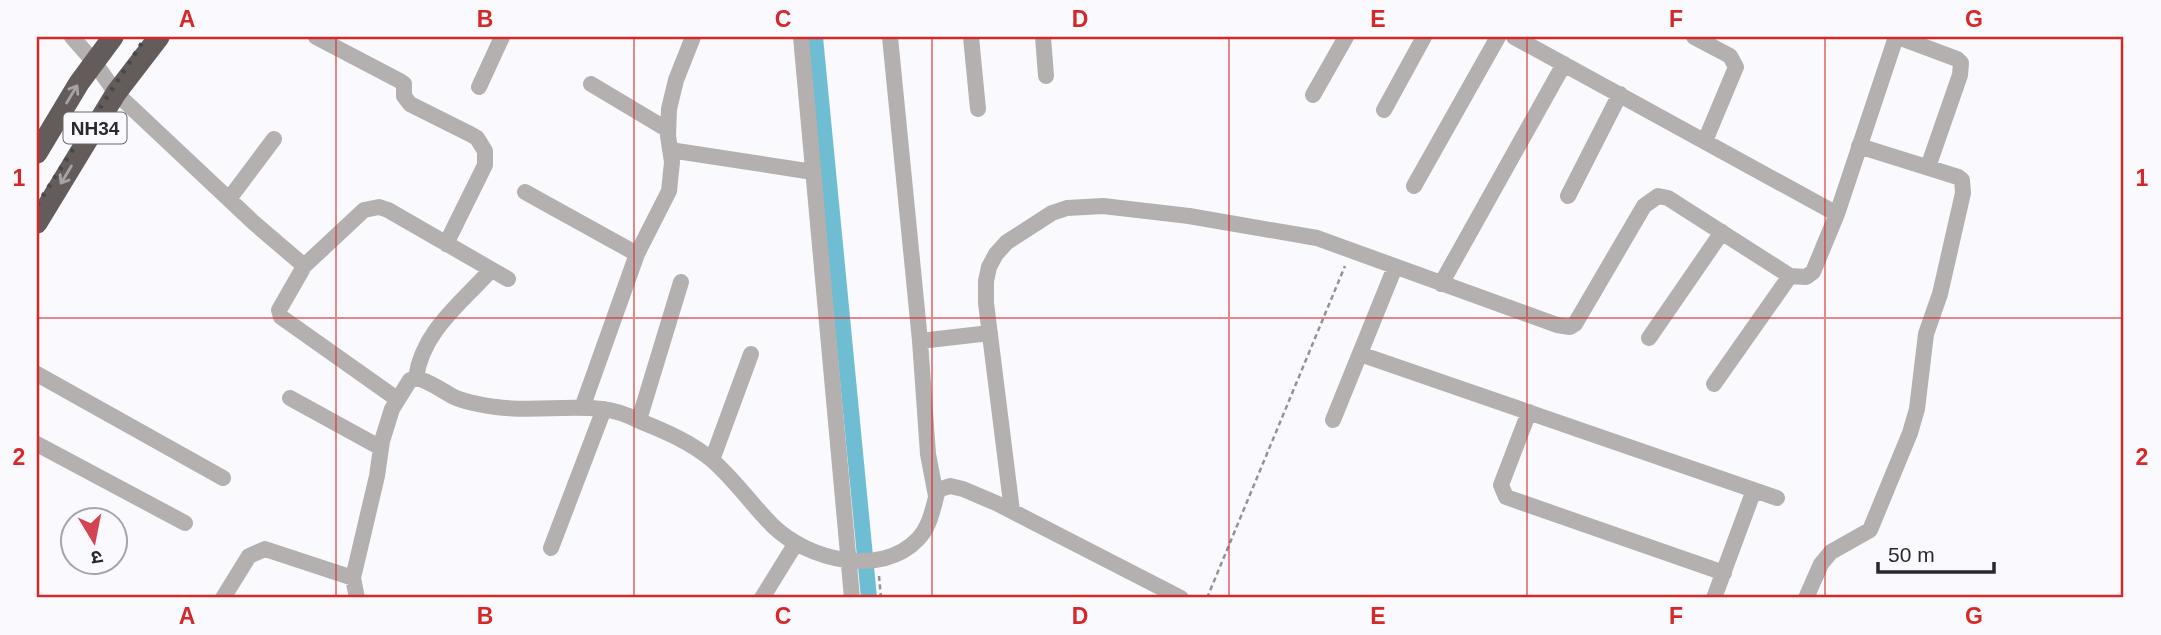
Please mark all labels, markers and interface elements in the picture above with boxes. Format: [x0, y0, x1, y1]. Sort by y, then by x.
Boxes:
text: A [179, 6, 195, 32]
text: B [477, 6, 493, 32]
text: C [775, 6, 791, 32]
text: D [1072, 6, 1088, 32]
text: E [1370, 6, 1386, 32]
text: F [1669, 6, 1683, 32]
text: G [1965, 6, 1983, 32]
one-way arrow [65, 85, 79, 105]
road number: NH34 [64, 112, 126, 144]
one-way arrow [59, 164, 73, 184]
text: 1 [13, 165, 26, 191]
text: 1 [2136, 165, 2149, 191]
text: 2 [13, 444, 25, 470]
text: 2 [2136, 444, 2148, 470]
north arrow [60, 505, 130, 576]
scale bar [1878, 530, 1993, 574]
text: 50 m [1888, 543, 1935, 566]
text: उ [89, 546, 104, 569]
text: A [179, 603, 195, 629]
text: B [477, 603, 493, 629]
text: C [775, 603, 791, 629]
text: D [1072, 603, 1088, 629]
text: E [1370, 603, 1386, 629]
text: F [1669, 603, 1683, 629]
text: G [1965, 603, 1983, 629]

